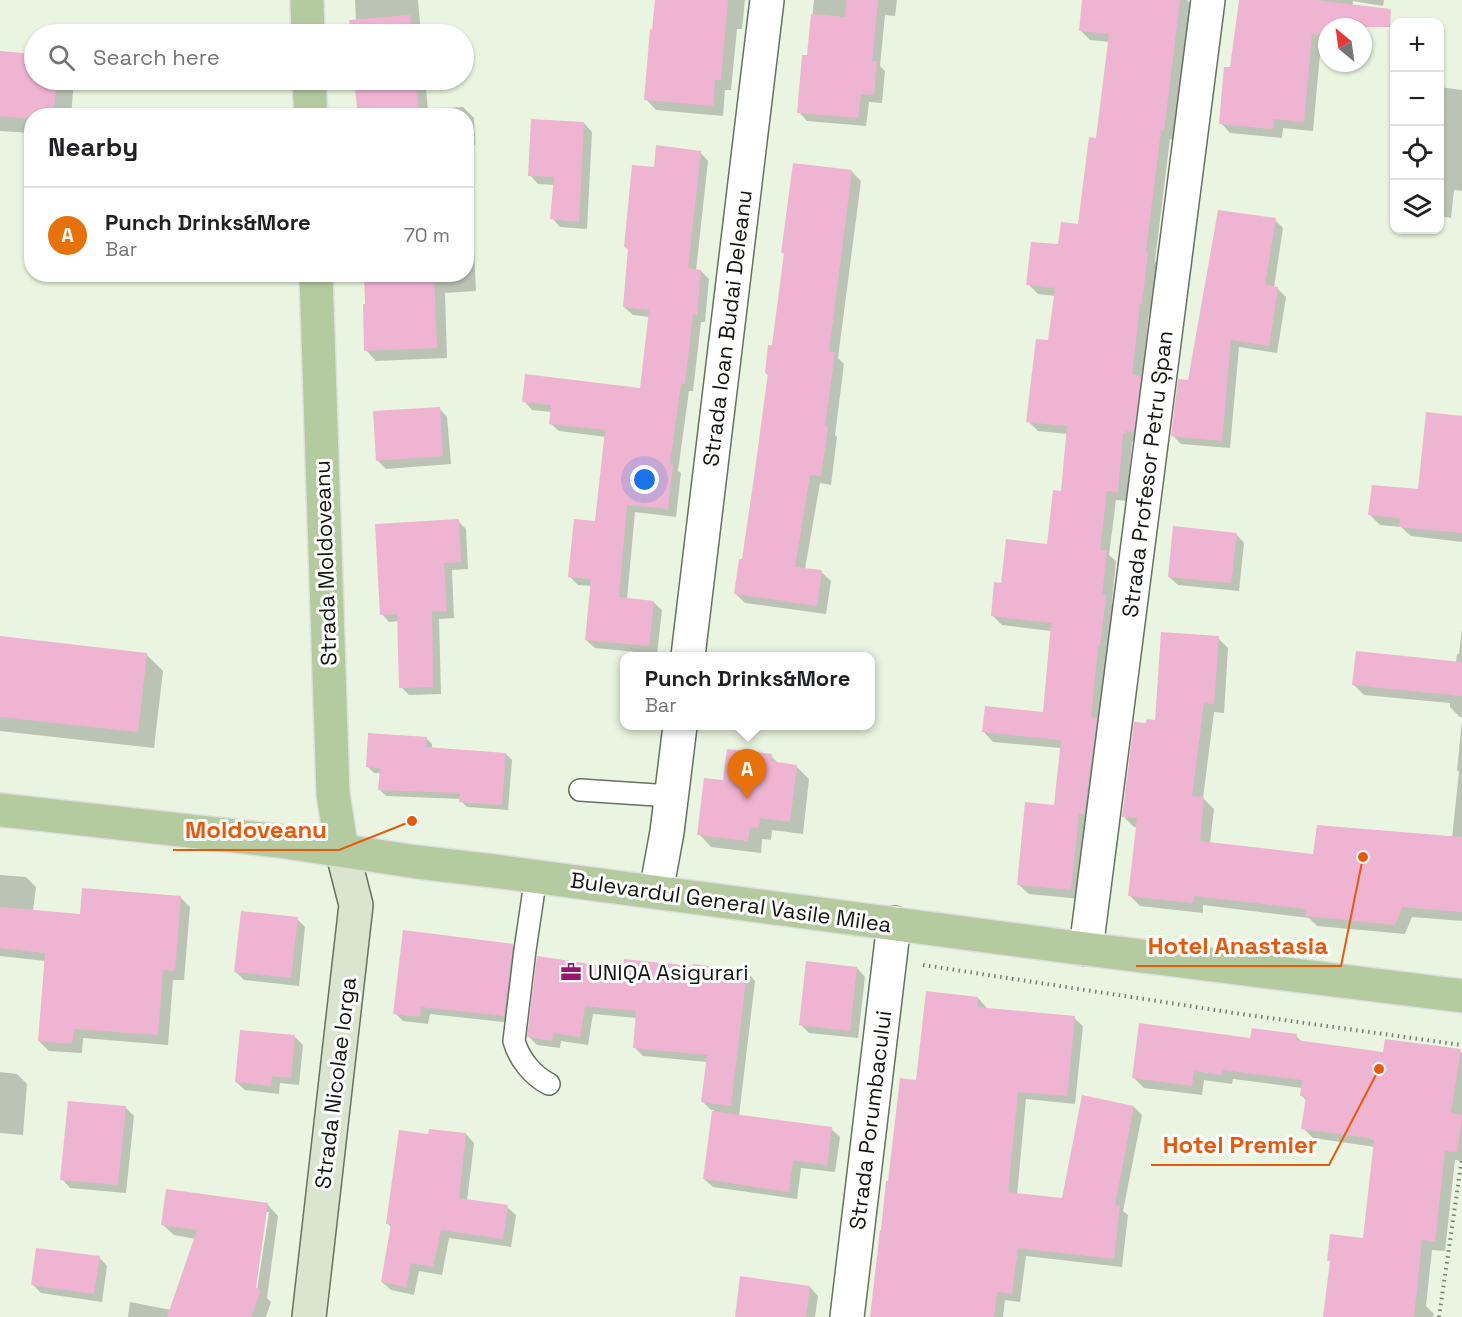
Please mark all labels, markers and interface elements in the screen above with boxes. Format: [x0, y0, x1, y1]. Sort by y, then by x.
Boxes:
north arrow [1318, 18, 1372, 72]
map controls [1390, 18, 1444, 234]
button: + [1390, 18, 1444, 72]
search box [24, 24, 474, 90]
icon: search [45, 41, 78, 74]
text: Search here [93, 43, 220, 71]
button: − [1390, 72, 1444, 126]
button: locate [1390, 126, 1444, 180]
text: Nearby [48, 130, 138, 164]
button: layers [1390, 180, 1444, 234]
street label: Strada Ioan Budai Deleanu [696, 188, 758, 468]
text: Punch Drinks&More [105, 208, 311, 236]
text: A [61, 222, 74, 248]
text: 70 m [404, 222, 450, 248]
text: Bar [105, 236, 137, 262]
street label: Strada Profesor Petru Șpan [1116, 329, 1178, 619]
street label: Strada Moldoveanu [307, 460, 343, 666]
your location [630, 465, 659, 494]
popup [620, 652, 875, 730]
text: Punch Drinks&More [645, 664, 850, 692]
text: Bar [645, 692, 677, 718]
pin: A [728, 750, 766, 799]
callout: Moldoveanu [173, 808, 339, 850]
text: Moldoveanu [185, 814, 327, 845]
street label: Bulevardul General Vasile Milea [569, 866, 894, 938]
callout: Hotel Anastasia [1136, 924, 1341, 966]
text: Hotel Anastasia [1148, 930, 1328, 961]
place label: UNIQA Asigurari [588, 958, 749, 986]
office icon: UNIQA Asigurari [559, 960, 583, 984]
street label: Strada Nicolae Iorga [308, 975, 362, 1190]
street label: Strada Porumbacului [843, 1009, 897, 1231]
callout: Hotel Premier [1151, 1123, 1329, 1165]
text: Hotel Premier [1163, 1129, 1317, 1160]

